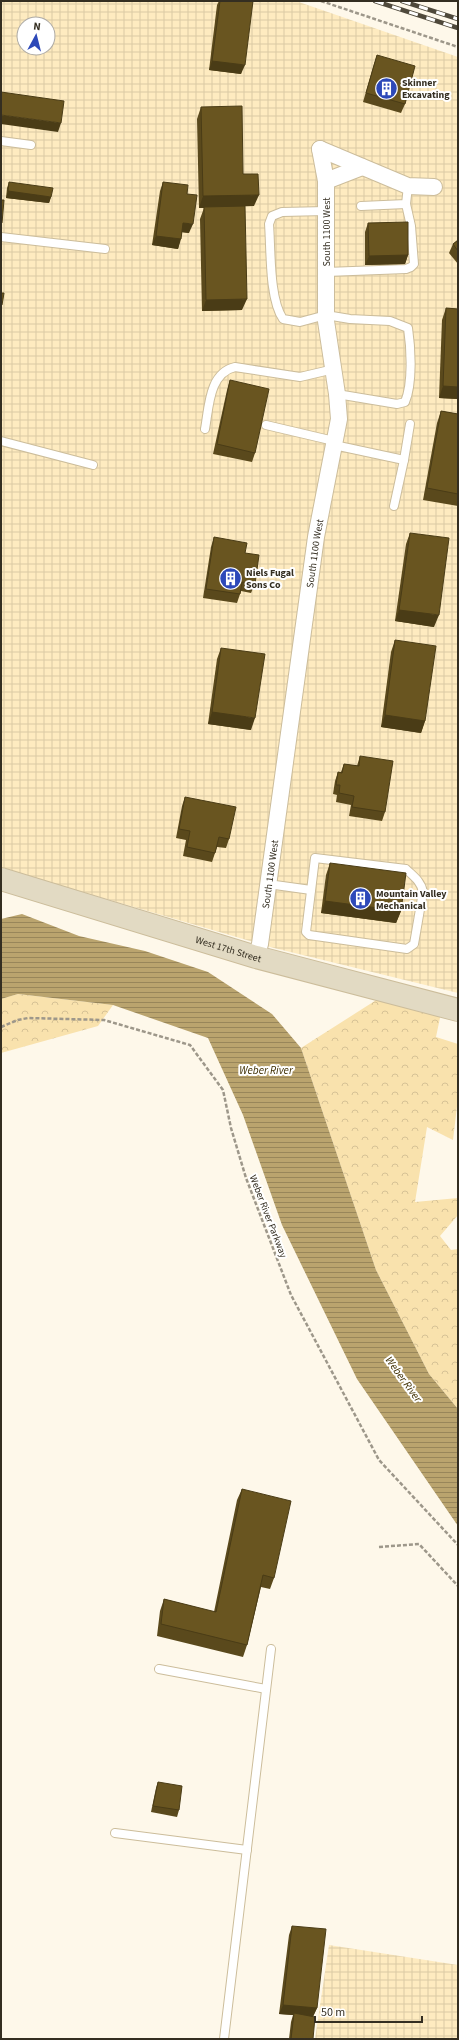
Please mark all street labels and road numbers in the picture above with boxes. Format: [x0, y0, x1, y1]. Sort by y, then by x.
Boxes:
street label: South 1100 West [320, 197, 334, 267]
street label: South 1100 West [303, 517, 327, 589]
street label: South 1100 West [259, 839, 282, 910]
street label: West 17th Street [194, 933, 263, 966]
street label: Weber River Parkway [246, 1173, 290, 1260]

